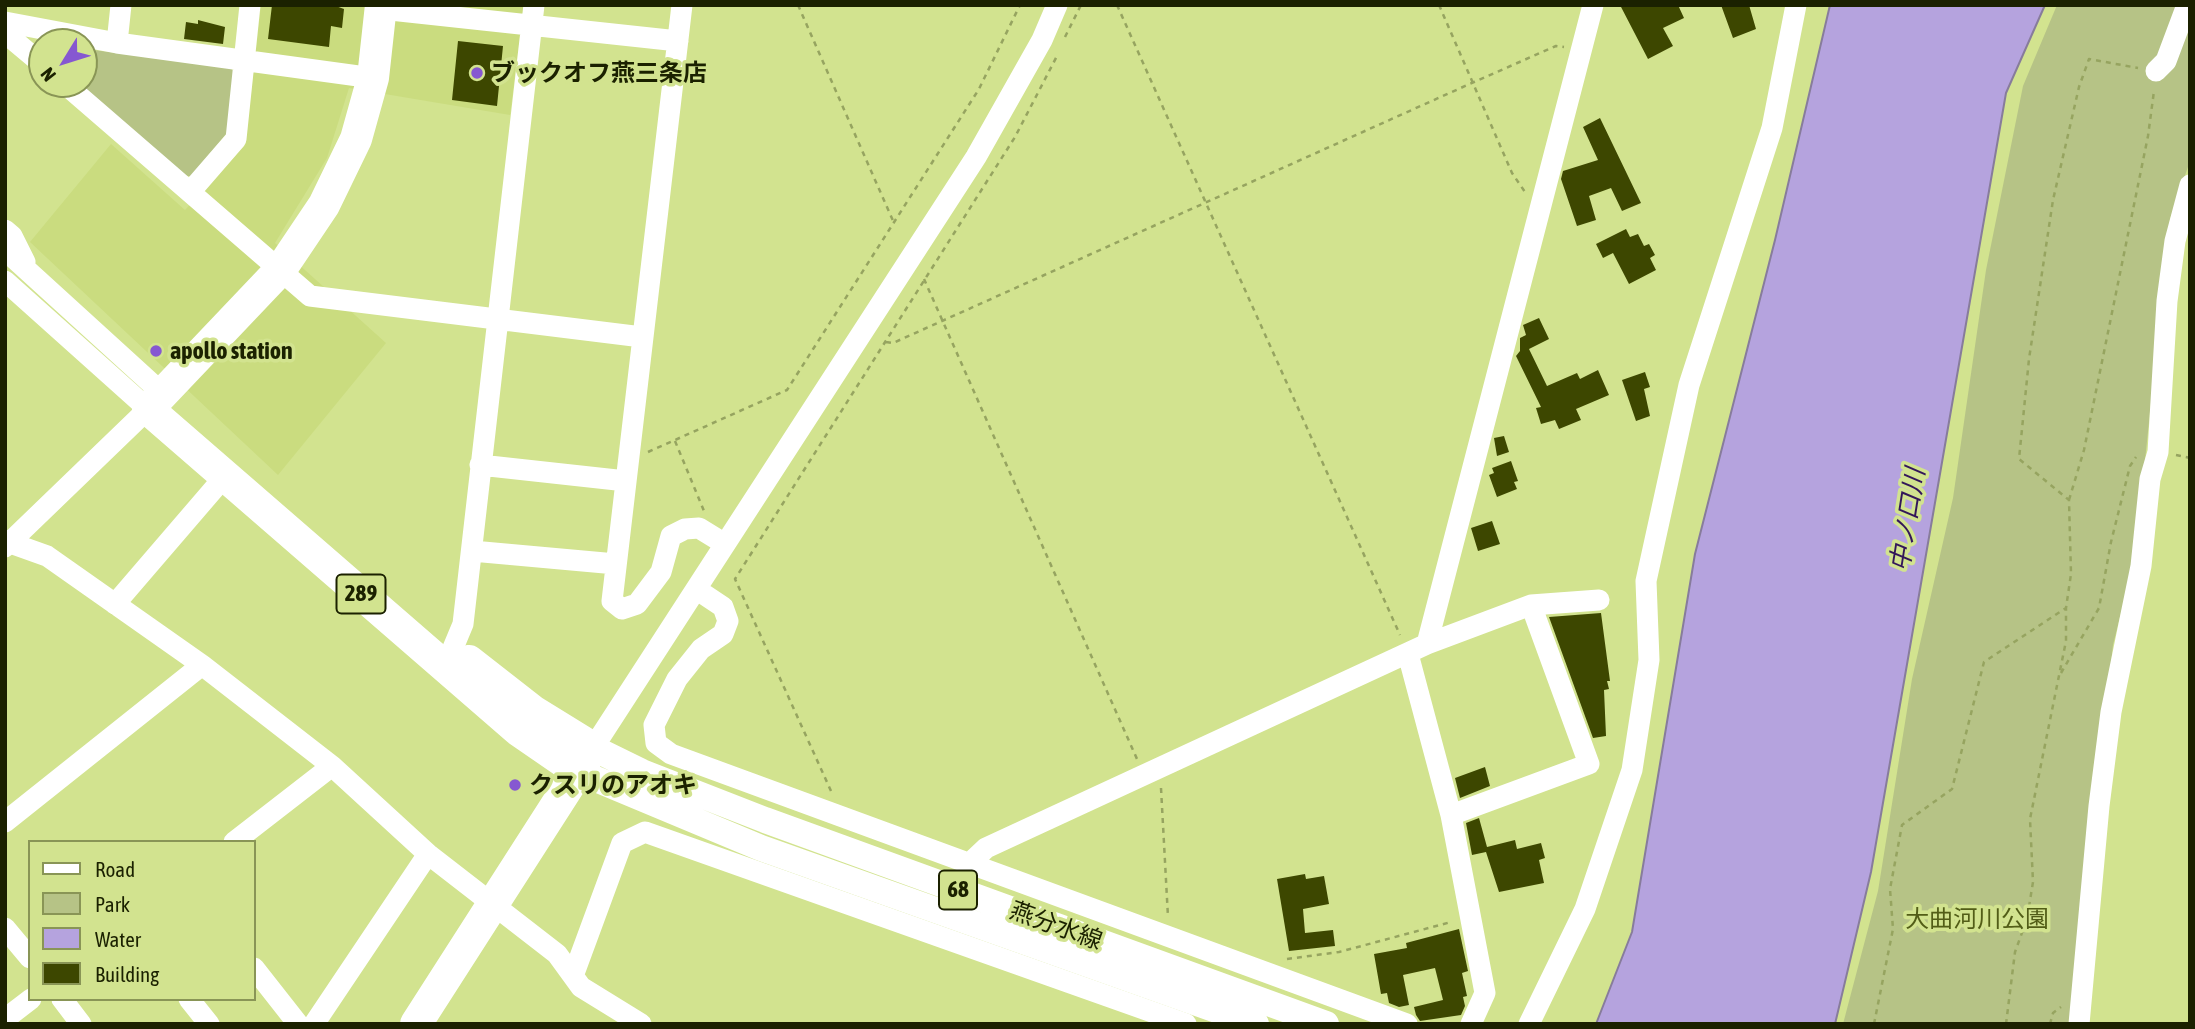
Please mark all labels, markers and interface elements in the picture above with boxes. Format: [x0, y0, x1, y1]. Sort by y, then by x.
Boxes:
north arrow [28, 28, 98, 98]
place label: ブックオフ燕三条店 [491, 59, 707, 87]
text: N [36, 64, 60, 86]
marker: ブックオフ燕三条店 [469, 65, 485, 81]
place label: apollo station [170, 337, 293, 365]
marker: apollo station [148, 343, 164, 359]
water label: 中ノ口川 [1884, 466, 1932, 574]
road number: 289 [336, 574, 386, 614]
place label: クスリのアオキ [529, 771, 697, 799]
marker: クスリのアオキ [507, 777, 523, 793]
legend [28, 840, 256, 1001]
text: Road [95, 857, 135, 881]
road number: 68 [939, 870, 977, 909]
text: Park [95, 892, 130, 916]
street label: 燕分水線 [1006, 896, 1106, 956]
park label: 大曲河川公園 [1905, 905, 2049, 933]
text: Water [95, 927, 141, 951]
text: Building [95, 962, 159, 986]

